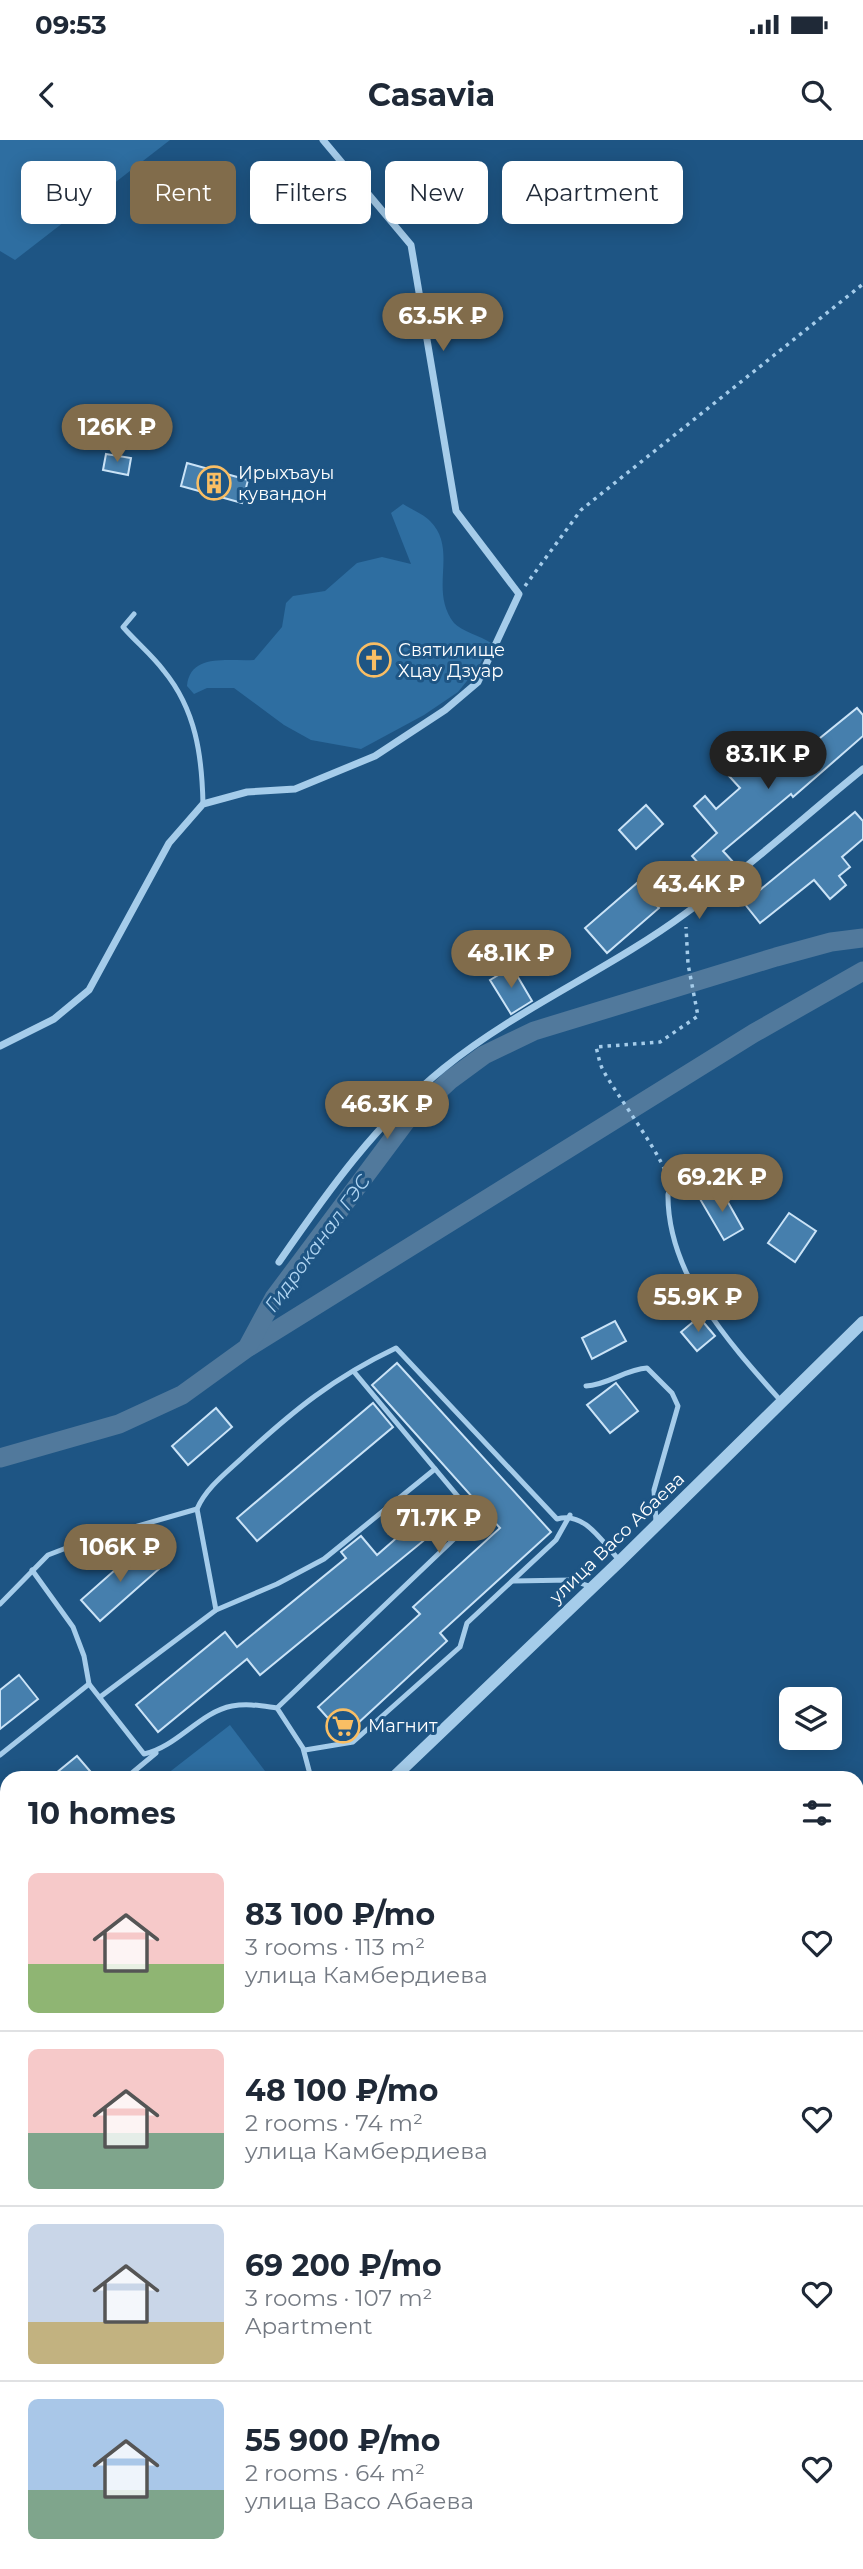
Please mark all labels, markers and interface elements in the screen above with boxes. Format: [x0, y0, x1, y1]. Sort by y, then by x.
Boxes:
text: 09:53 [35, 9, 107, 41]
text: Casavia [368, 75, 495, 114]
icon: back [28, 76, 66, 114]
icon: search [797, 76, 835, 114]
chip: Buy [21, 161, 116, 224]
chip: Rent [130, 161, 236, 224]
chip: Filters [250, 161, 371, 224]
chip: New [385, 161, 488, 224]
chip: Apartment [502, 161, 683, 224]
pin: 63.5K ₽ [378, 294, 508, 353]
text: 63.5K ₽ [398, 302, 488, 330]
pin: 126K ₽ [60, 404, 174, 464]
text: 126K ₽ [78, 413, 156, 441]
place label: Ирыхъауы кувандон [238, 462, 334, 505]
building icon: Ирыхъауы кувандон [195, 464, 233, 502]
place label: Святилище Хцау Дзуар [398, 639, 505, 682]
church icon: Святилище Хцау Дзуар [355, 641, 393, 679]
pin: 83.1K ₽ [703, 732, 833, 791]
text: 83.1K ₽ [726, 740, 810, 768]
pin: 43.4K ₽ [634, 862, 764, 921]
text: 43.4K ₽ [653, 870, 745, 898]
pin: 48.1K ₽ [446, 930, 576, 990]
text: 48.1K ₽ [467, 939, 555, 967]
pin: 46.3K ₽ [322, 1082, 452, 1141]
text: 46.3K ₽ [341, 1090, 433, 1118]
pin: 69.2K ₽ [657, 1154, 787, 1214]
text: 69.2K ₽ [677, 1163, 767, 1191]
water label: Гидроканал ГЭС [260, 1169, 376, 1317]
pin: 55.9K ₽ [633, 1274, 763, 1334]
text: 55.9K ₽ [653, 1283, 743, 1311]
street label: улица Васо Абаева [544, 1468, 689, 1609]
pin: 71.7K ₽ [374, 1496, 504, 1555]
text: 71.7K ₽ [397, 1504, 481, 1532]
pin: 106K ₽ [63, 1524, 177, 1584]
text: 106K ₽ [80, 1533, 160, 1561]
map controls [779, 1687, 842, 1750]
button: layers [779, 1687, 842, 1750]
supermarket icon: Магнит [324, 1707, 362, 1745]
place label: Магнит [368, 1715, 438, 1737]
icon: filters [798, 1794, 836, 1832]
text: 10 homes [28, 1795, 176, 1832]
text: 83 100 ₽/mo [245, 1896, 435, 1933]
icon: home [84, 1901, 168, 1985]
icon: heart [798, 1924, 836, 1962]
text: 3 rooms · 113 m² [245, 1933, 425, 1961]
text: улица Камбердиева [245, 1961, 488, 1989]
text: 48 100 ₽/mo [245, 2072, 438, 2109]
icon: home [84, 2077, 168, 2161]
icon: heart [798, 2100, 836, 2138]
text: 2 rooms · 74 m² [245, 2109, 423, 2137]
text: улица Камбердиева [245, 2137, 488, 2165]
text: 69 200 ₽/mo [245, 2247, 442, 2284]
icon: home [84, 2252, 168, 2336]
icon: heart [798, 2275, 836, 2313]
text: 3 rooms · 107 m² [245, 2284, 432, 2312]
text: Apartment [245, 2312, 373, 2340]
text: 55 900 ₽/mo [245, 2422, 440, 2459]
icon: home [84, 2427, 168, 2511]
icon: heart [798, 2450, 836, 2488]
text: 2 rooms · 64 m² [245, 2459, 425, 2487]
text: улица Васо Абаева [245, 2487, 474, 2515]

